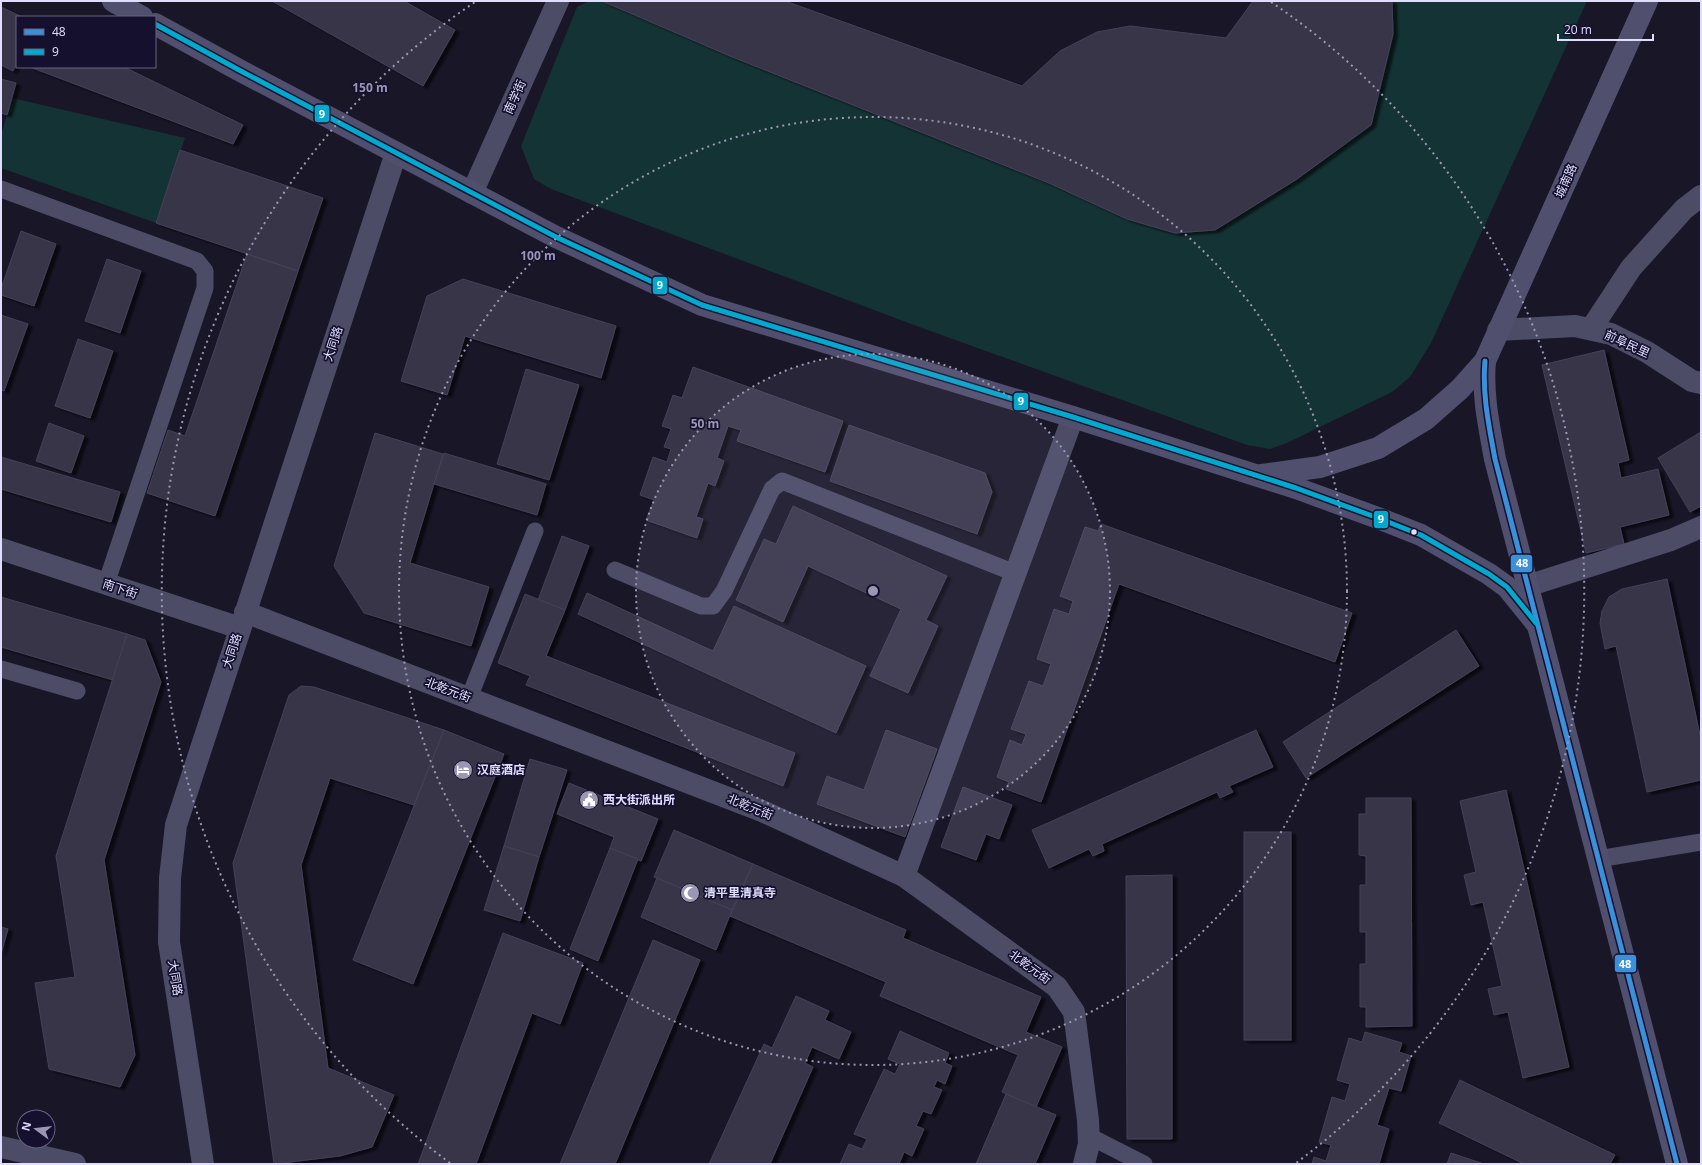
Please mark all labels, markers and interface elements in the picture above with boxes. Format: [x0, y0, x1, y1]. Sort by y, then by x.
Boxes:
legend [16, 16, 156, 68]
scale bar [1558, 16, 1653, 42]
text: 20 m [1564, 21, 1592, 38]
text: 48 [52, 23, 66, 40]
text: 9 [52, 43, 59, 60]
street label: 南学街 [499, 77, 530, 117]
text: 150 m [352, 79, 388, 96]
line badge: 9 [314, 104, 330, 123]
text: 9 [319, 106, 325, 121]
street label: 城南路 [1550, 161, 1581, 201]
text: 100 m [520, 247, 556, 264]
line badge: 9 [652, 276, 668, 295]
text: 9 [657, 277, 663, 292]
street label: 大同路 [319, 324, 346, 364]
street label: 前阜民里 [1602, 326, 1653, 361]
line badge: 9 [1013, 392, 1029, 411]
text: 9 [1018, 393, 1024, 408]
text: 50 m [691, 415, 719, 432]
line badge: 9 [1373, 510, 1389, 529]
text: 9 [1378, 511, 1384, 526]
unlabelled marker [1409, 527, 1419, 537]
line badge: 48 [1510, 554, 1533, 573]
text: 48 [1516, 555, 1528, 570]
street label: 南下街 [100, 575, 140, 602]
centre of rings [866, 584, 880, 598]
street label: 大同路 [218, 631, 245, 671]
street label: 北乾元街 [423, 673, 474, 706]
hotel icon: 汉庭酒店 [452, 759, 474, 781]
place label: 汉庭酒店 [477, 761, 525, 778]
public building icon: 西大街派出所 [578, 789, 600, 811]
street label: 北乾元街 [725, 790, 776, 823]
place label: 西大街派出所 [603, 791, 675, 808]
mosque icon: 清平里清真寺 [679, 882, 701, 904]
place label: 清平里清真寺 [704, 884, 776, 901]
street label: 北乾元街 [1006, 946, 1055, 988]
line badge: 48 [1614, 954, 1637, 973]
text: 48 [1619, 956, 1631, 971]
street label: 大同路 [164, 959, 187, 997]
north arrow [16, 1109, 56, 1149]
text: N [17, 1120, 34, 1133]

